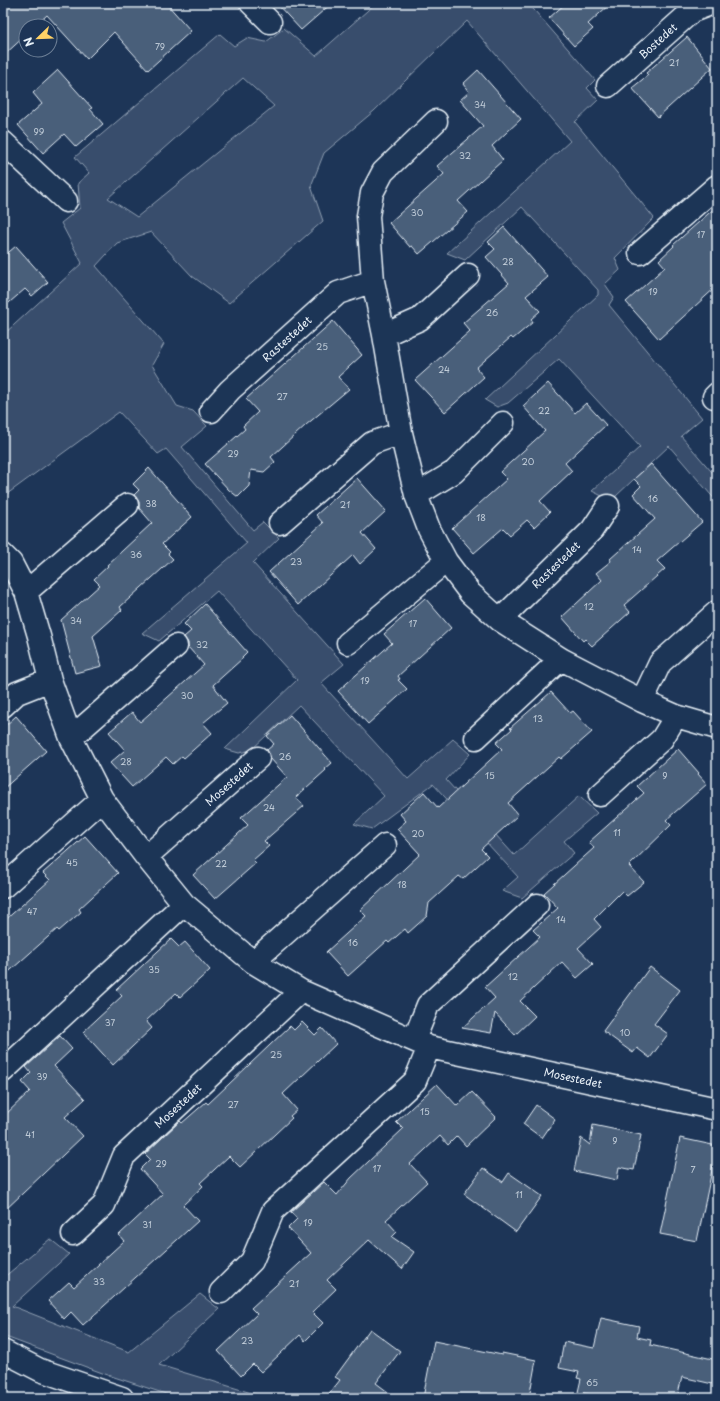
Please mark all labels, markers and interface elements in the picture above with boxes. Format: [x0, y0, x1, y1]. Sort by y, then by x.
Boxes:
north arrow [18, 18, 58, 58]
street label: Bostedet [635, 18, 681, 63]
text: N [19, 35, 38, 49]
house number: 79 [155, 39, 165, 53]
house number: 21 [669, 55, 679, 69]
house number: 34 [474, 97, 486, 111]
house number: 99 [34, 124, 45, 138]
house number: 32 [459, 148, 471, 162]
house number: 30 [411, 205, 424, 219]
house number: 17 [697, 227, 706, 241]
house number: 28 [502, 254, 514, 268]
house number: 19 [648, 284, 658, 298]
house number: 26 [486, 305, 498, 319]
street label: Rastestedet [258, 311, 316, 366]
house number: 25 [316, 339, 328, 353]
house number: 24 [438, 362, 450, 376]
house number: 27 [276, 389, 288, 403]
house number: 22 [538, 403, 550, 417]
house number: 29 [227, 446, 239, 460]
house number: 20 [522, 454, 535, 468]
house number: 16 [648, 491, 658, 505]
house number: 38 [145, 496, 157, 510]
house number: 21 [340, 497, 350, 511]
house number: 18 [476, 510, 486, 524]
street label: Rastestedet [528, 537, 584, 592]
house number: 14 [632, 542, 642, 556]
house number: 36 [130, 547, 142, 561]
house number: 23 [290, 554, 302, 568]
house number: 12 [584, 599, 594, 613]
house number: 34 [70, 613, 82, 627]
house number: 17 [409, 616, 418, 630]
house number: 32 [196, 637, 208, 651]
house number: 19 [360, 673, 370, 687]
house number: 30 [181, 688, 194, 702]
house number: 13 [533, 711, 543, 725]
house number: 26 [279, 749, 291, 763]
house number: 28 [120, 754, 132, 768]
street label: Mosestedet [201, 757, 257, 810]
house number: 15 [485, 768, 495, 782]
house number: 9 [662, 768, 668, 782]
house number: 24 [263, 800, 275, 814]
house number: 11 [613, 825, 621, 839]
house number: 20 [412, 826, 425, 840]
house number: 45 [66, 855, 78, 869]
house number: 22 [215, 856, 227, 870]
house number: 18 [397, 877, 407, 891]
house number: 47 [27, 904, 37, 918]
house number: 14 [556, 912, 566, 926]
house number: 16 [348, 935, 358, 949]
house number: 35 [148, 962, 160, 976]
house number: 12 [508, 969, 518, 983]
house number: 37 [105, 1015, 115, 1029]
house number: 10 [620, 1025, 631, 1039]
house number: 25 [270, 1047, 282, 1061]
street label: Mosestedet [542, 1063, 604, 1092]
house number: 39 [36, 1069, 48, 1083]
street label: Mosestedet [150, 1079, 205, 1132]
house number: 27 [227, 1097, 239, 1111]
house number: 15 [420, 1104, 430, 1118]
house number: 41 [25, 1127, 35, 1141]
house number: 9 [612, 1133, 618, 1147]
house number: 29 [155, 1156, 167, 1170]
house number: 17 [373, 1161, 382, 1175]
house number: 7 [690, 1162, 696, 1176]
house number: 11 [515, 1187, 523, 1201]
house number: 19 [303, 1215, 313, 1229]
house number: 31 [142, 1217, 152, 1231]
house number: 33 [93, 1274, 105, 1288]
house number: 21 [289, 1276, 299, 1290]
house number: 23 [241, 1333, 253, 1347]
house number: 65 [586, 1375, 598, 1389]

